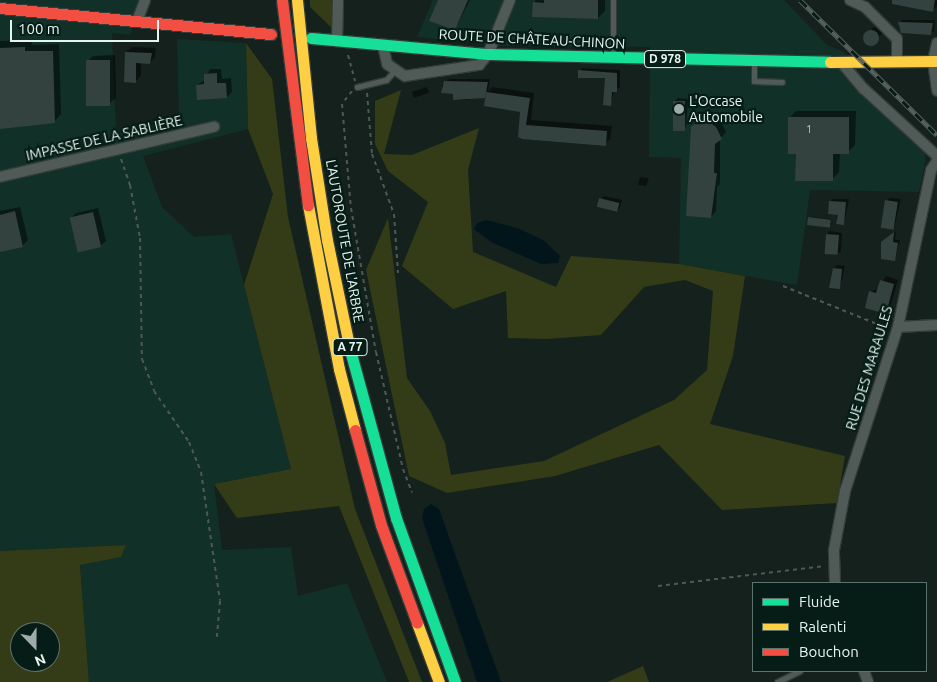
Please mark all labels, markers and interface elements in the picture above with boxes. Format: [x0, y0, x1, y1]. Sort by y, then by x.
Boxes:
scale bar [12, 10, 161, 42]
text: 100 m [18, 20, 60, 37]
street label: ROUTE DE CHÂTEAU-CHINON [438, 26, 626, 52]
road number: D 978 [644, 50, 686, 68]
place label: L'Occase Automobile [689, 93, 763, 125]
marker: L'Occase Automobile [673, 103, 685, 115]
street label: IMPASSE DE LA SABLIÈRE [24, 112, 184, 164]
house number: 1 [806, 122, 812, 136]
street label: L'AUTOROUTE DE L'ARBRE [322, 158, 368, 324]
street label: RUE DES MARAULES [842, 304, 896, 432]
road number: A 77 [332, 338, 368, 357]
legend [752, 582, 927, 672]
text: Fluide [799, 593, 840, 610]
text: Ralenti [799, 618, 846, 635]
north arrow [10, 622, 60, 672]
text: Bouchon [799, 643, 859, 660]
text: N [32, 651, 48, 669]

